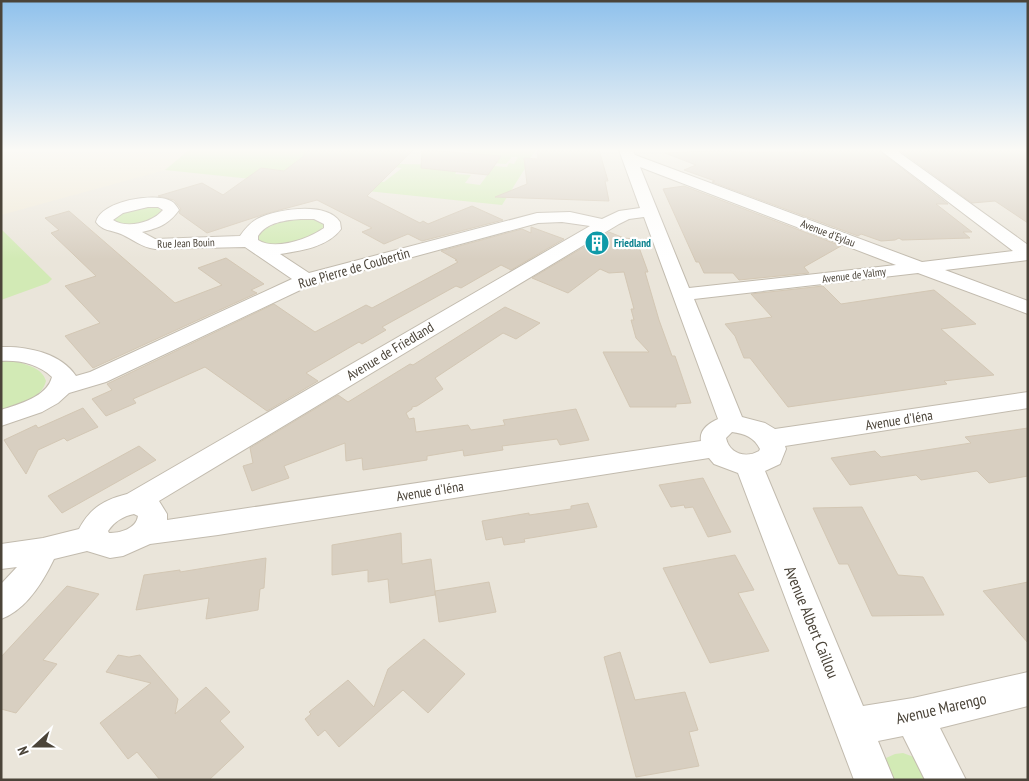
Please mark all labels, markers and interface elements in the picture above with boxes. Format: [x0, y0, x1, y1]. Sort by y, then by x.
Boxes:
street label: Avenue d'Eylau [799, 216, 858, 250]
building icon: Friedland [584, 230, 610, 256]
street label: Rue Jean Bouin [157, 235, 215, 251]
place label: Friedland [614, 236, 651, 250]
street label: Rue Pierre de Coubertin [296, 243, 412, 293]
street label: Avenue de Valmy [821, 264, 888, 286]
street label: Avenue de Friedland [343, 318, 437, 384]
street label: Avenue d'Iéna [864, 406, 934, 434]
street label: Avenue d'Iéna [395, 477, 465, 505]
street label: Avenue Albert Caillou [780, 563, 844, 681]
street label: Avenue Marengo [894, 688, 988, 728]
north arrow [10, 721, 60, 771]
text: N [13, 744, 33, 757]

